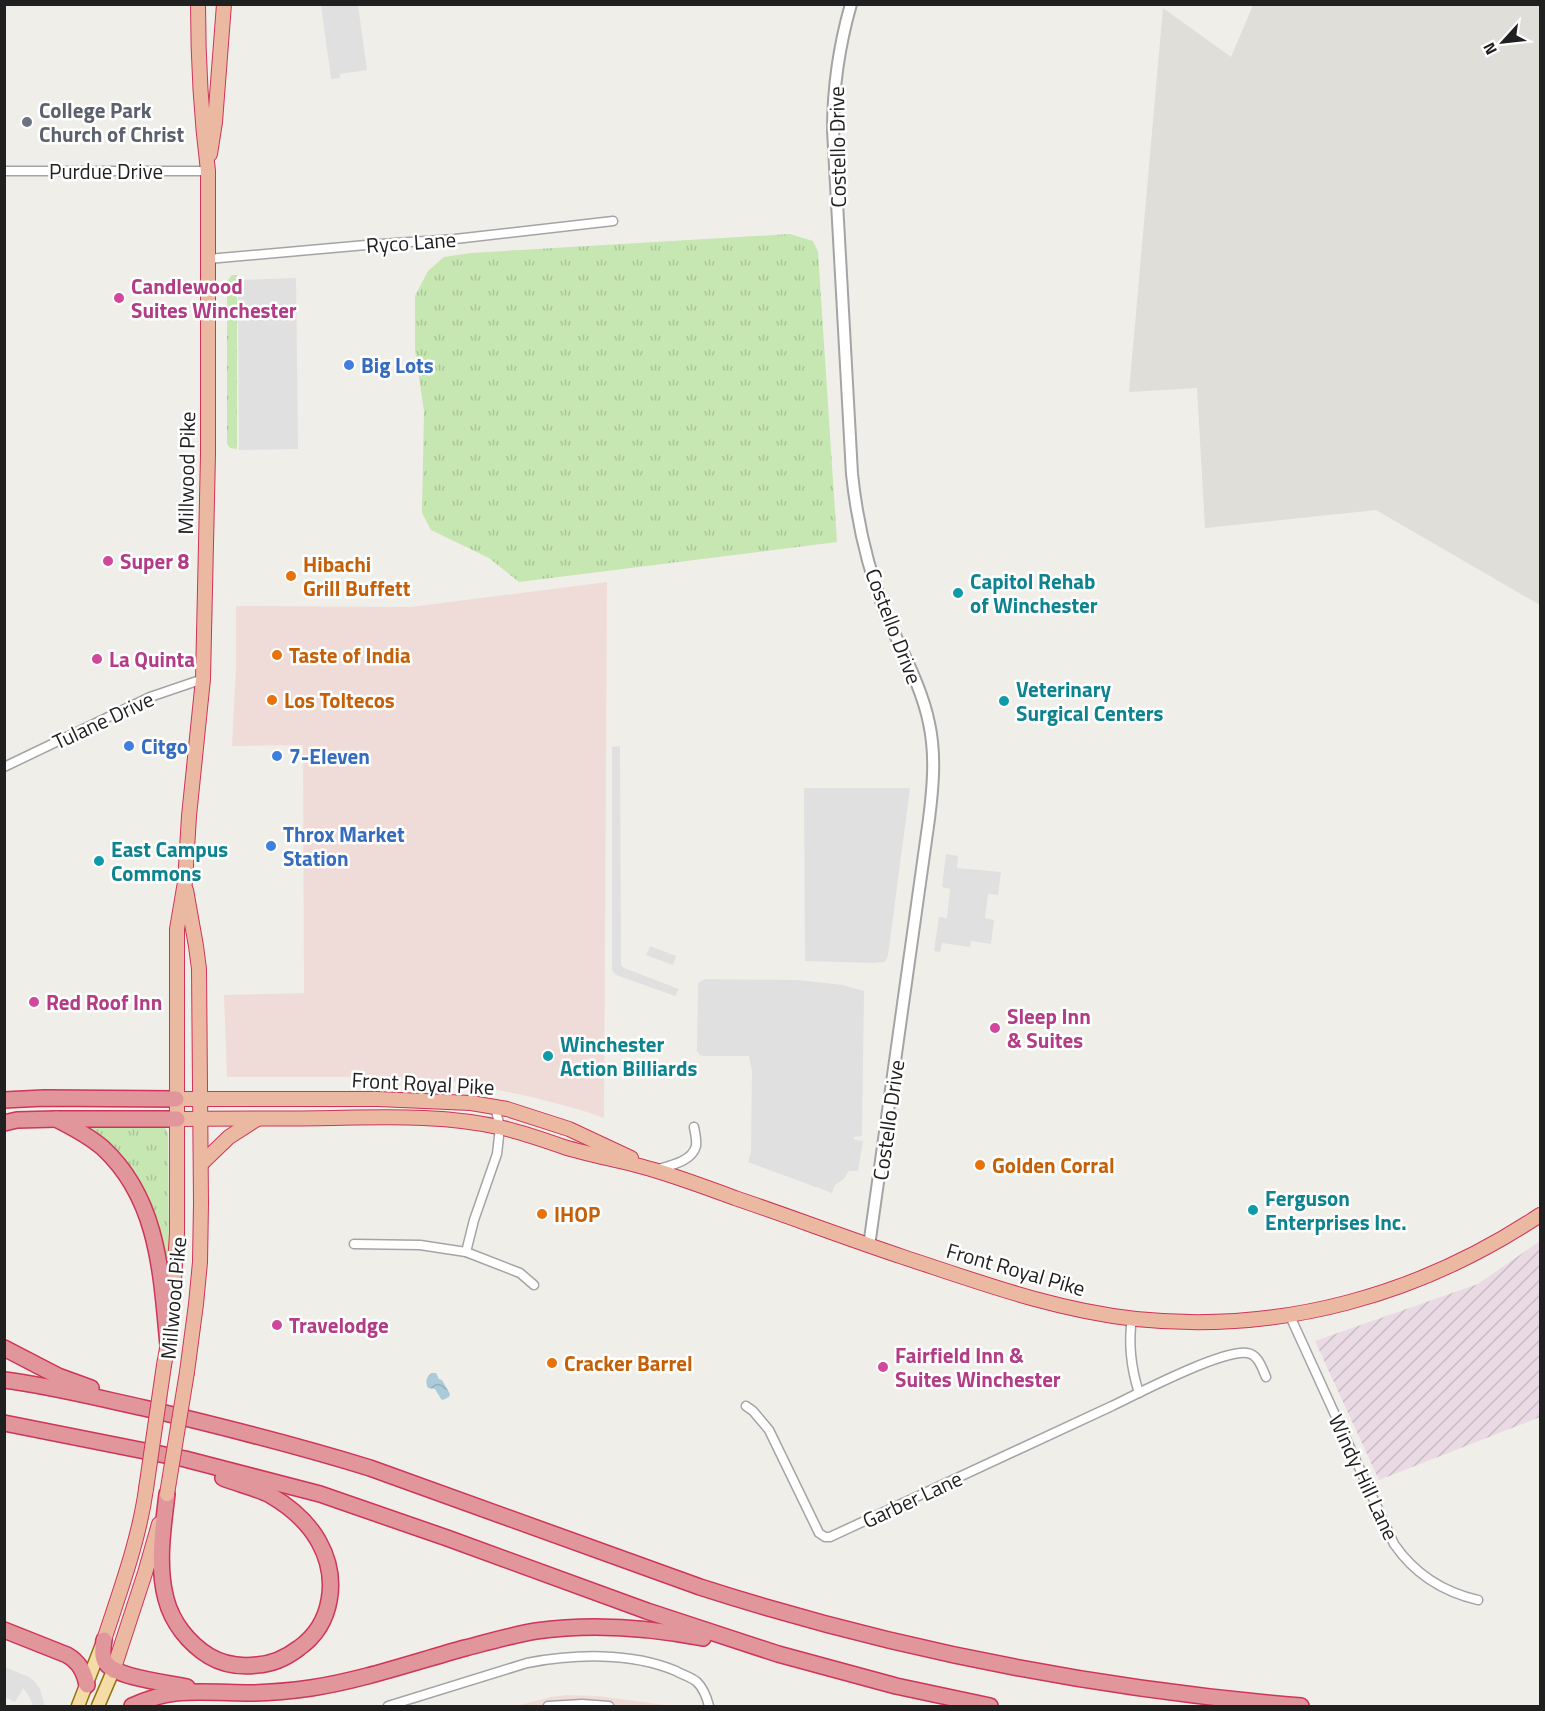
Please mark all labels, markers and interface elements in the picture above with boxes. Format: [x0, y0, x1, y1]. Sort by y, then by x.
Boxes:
north arrow [1473, 12, 1533, 72]
text: N [1476, 38, 1503, 59]
street label: Costello Drive [820, 86, 854, 208]
place label: College Park Church of Christ [39, 94, 184, 150]
marker: College Park Church of Christ [20, 115, 34, 129]
street label: Purdue Drive [49, 155, 163, 187]
street label: Ryco Lane [365, 223, 457, 261]
place label: Candlewood Suites Winchester [131, 270, 297, 326]
marker: Candlewood Suites Winchester [112, 291, 126, 305]
place label: Big Lots [361, 349, 434, 381]
marker: Big Lots [342, 358, 356, 372]
street label: Millwood Pike [169, 411, 203, 535]
place label: Super 8 [120, 545, 190, 577]
place label: Hibachi Grill Buffett [303, 548, 411, 604]
marker: Super 8 [101, 554, 115, 568]
street label: Costello Drive [857, 564, 931, 688]
place label: Capitol Rehab of Winchester [970, 565, 1098, 621]
marker: Hibachi Grill Buffett [284, 569, 298, 583]
marker: Capitol Rehab of Winchester [951, 586, 965, 600]
place label: Taste of India [289, 639, 411, 671]
place label: La Quinta [109, 643, 195, 675]
marker: Taste of India [270, 648, 284, 662]
marker: La Quinta [90, 652, 104, 666]
place label: Veterinary Surgical Centers [1016, 673, 1164, 729]
street label: Tulane Drive [47, 683, 159, 757]
place label: Los Toltecos [284, 684, 395, 716]
marker: Los Toltecos [265, 693, 279, 707]
marker: Veterinary Surgical Centers [997, 694, 1011, 708]
place label: Citgo [141, 730, 188, 762]
marker: Citgo [122, 739, 136, 753]
place label: 7-Eleven [289, 740, 370, 772]
marker: 7-Eleven [270, 749, 284, 763]
place label: Throx Market Station [283, 818, 405, 874]
place label: East Campus Commons [111, 833, 228, 889]
marker: Throx Market Station [264, 839, 278, 853]
marker: East Campus Commons [92, 854, 106, 868]
place label: Red Roof Inn [46, 986, 162, 1018]
marker: Red Roof Inn [27, 995, 41, 1009]
place label: Sleep Inn & Suites [1007, 1000, 1091, 1056]
marker: Sleep Inn & Suites [988, 1021, 1002, 1035]
place label: Winchester Action Billiards [560, 1028, 697, 1084]
marker: Winchester Action Billiards [541, 1049, 555, 1063]
street label: Costello Drive [864, 1058, 912, 1182]
street label: Front Royal Pike [351, 1063, 495, 1103]
place label: Golden Corral [992, 1149, 1115, 1181]
marker: Golden Corral [973, 1158, 987, 1172]
place label: Ferguson Enterprises Inc. [1265, 1182, 1407, 1238]
place label: IHOP [554, 1198, 600, 1230]
marker: Ferguson Enterprises Inc. [1246, 1203, 1260, 1217]
marker: IHOP [535, 1207, 549, 1221]
street label: Front Royal Pike [943, 1234, 1089, 1304]
street label: Millwood Pike [152, 1235, 194, 1361]
place label: Travelodge [289, 1309, 389, 1341]
marker: Travelodge [270, 1318, 284, 1332]
place label: Fairfield Inn & Suites Winchester [895, 1339, 1061, 1395]
place label: Cracker Barrel [564, 1347, 693, 1379]
marker: Cracker Barrel [545, 1356, 559, 1370]
marker: Fairfield Inn & Suites Winchester [876, 1360, 890, 1374]
street label: Windy Hill Lane [1321, 1409, 1407, 1545]
street label: Garber Lane [857, 1462, 967, 1536]

